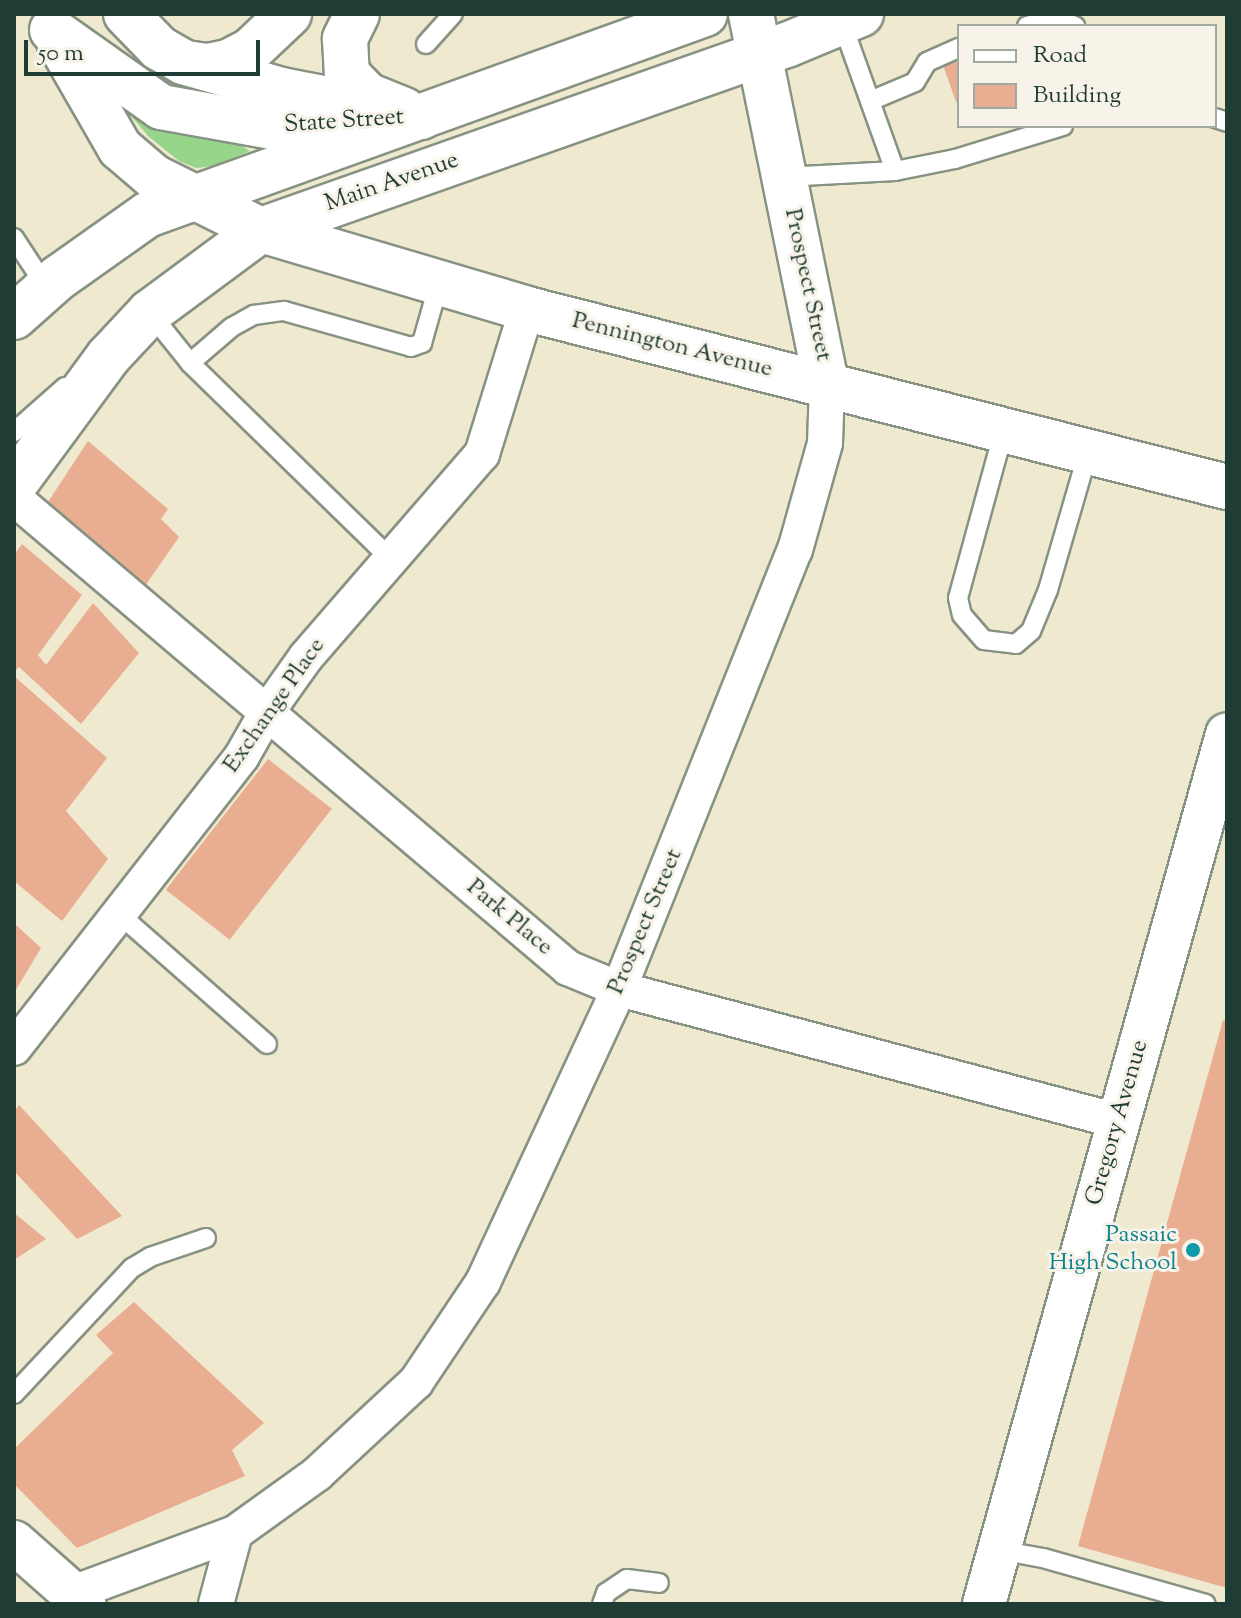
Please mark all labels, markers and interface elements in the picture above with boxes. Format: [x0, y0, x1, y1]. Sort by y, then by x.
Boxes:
scale bar [28, 24, 264, 74]
legend [957, 24, 1217, 128]
text: 50 m [38, 37, 84, 71]
text: Road [1033, 39, 1087, 73]
text: Building [1033, 79, 1121, 113]
street label: State Street [283, 103, 405, 141]
street label: Main Avenue [321, 147, 463, 219]
street label: Prospect Street [777, 206, 837, 364]
street label: Pennington Avenue [569, 307, 775, 385]
street label: Exchange Place [218, 633, 332, 779]
street label: Prospect Street [602, 845, 690, 999]
street label: Park Place [460, 874, 558, 962]
street label: Gregory Avenue [1081, 1037, 1155, 1209]
place label: Passaic High School [1049, 1222, 1177, 1278]
marker: Passaic High School [1184, 1241, 1202, 1259]

